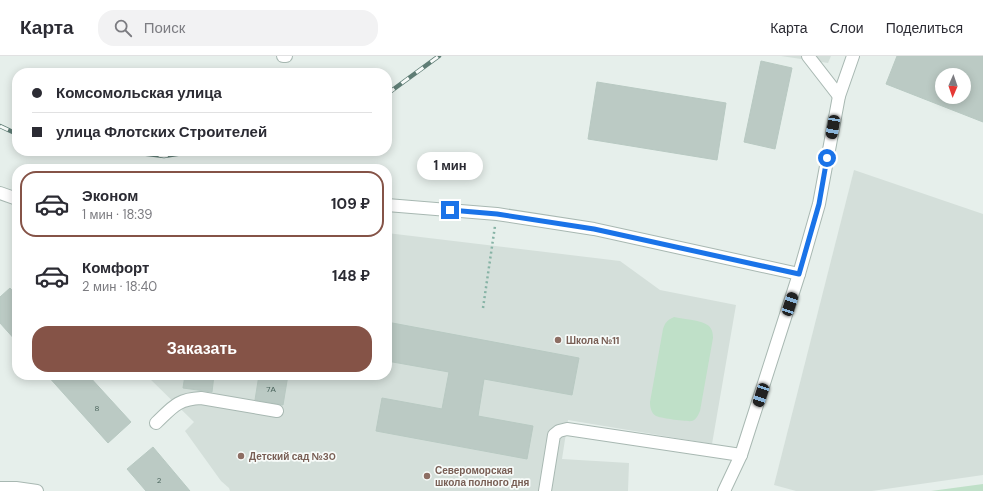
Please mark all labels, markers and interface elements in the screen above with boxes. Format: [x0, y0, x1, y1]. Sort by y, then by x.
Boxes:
search box [98, 10, 378, 46]
text: Карта [20, 15, 74, 40]
icon: search [112, 17, 134, 39]
text: Поиск [144, 18, 185, 38]
text: Карта [770, 19, 808, 37]
text: Слои [830, 19, 864, 37]
text: Поделиться [886, 19, 963, 37]
north arrow [935, 68, 971, 104]
map controls [935, 68, 971, 104]
text: Комсомольская улица [56, 83, 222, 103]
car [825, 114, 841, 140]
text: улица Флотских Строителей [56, 122, 267, 142]
route start [818, 149, 836, 167]
callout: 1 мин [417, 152, 483, 180]
text: 1 мин [433, 157, 467, 174]
icon: car [34, 186, 70, 222]
text: Эконом [82, 186, 138, 206]
text: 109 ₽ [331, 194, 370, 214]
route end [441, 201, 459, 219]
text: 1 мин · 18:39 [82, 206, 152, 223]
icon: car [34, 258, 70, 294]
text: Комфорт [82, 258, 149, 278]
text: 148 ₽ [332, 266, 370, 286]
text: 2 мин · 18:40 [82, 278, 157, 295]
car [781, 291, 799, 317]
button: Заказать [32, 326, 372, 372]
place label: Школа №11 [566, 334, 619, 347]
marker: Школа №11 [553, 335, 563, 345]
car [752, 382, 770, 408]
house number: 7А [266, 384, 276, 394]
house number: 8 [95, 403, 100, 413]
place label: Детский сад №30 [249, 450, 336, 463]
marker: Детский сад №30 [236, 451, 246, 461]
place label: Североморская школа полного дня [435, 464, 530, 489]
marker: Североморская школа полного дня [422, 471, 432, 481]
house number: 2 [157, 475, 162, 485]

